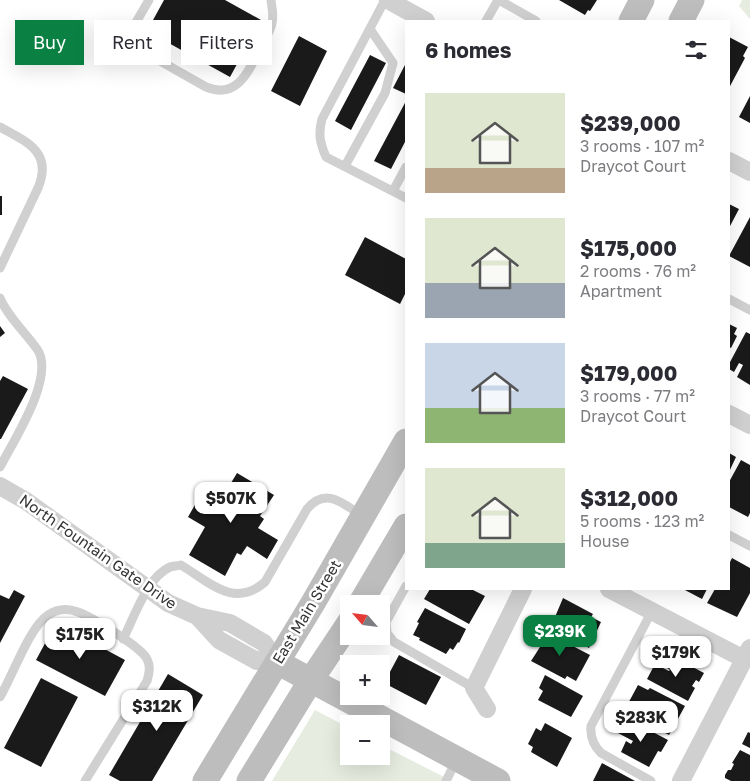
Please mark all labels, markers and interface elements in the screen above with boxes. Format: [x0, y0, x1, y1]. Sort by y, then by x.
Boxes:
chip: Buy [15, 20, 84, 65]
chip: Rent [94, 20, 171, 65]
chip: Filters [181, 20, 272, 65]
icon: filters [682, 36, 710, 64]
text: 6 homes [425, 37, 511, 63]
text: $239,000 [580, 110, 681, 136]
icon: home [465, 113, 525, 173]
text: 3 rooms · 107 m² [580, 136, 704, 156]
text: Draycot Court [580, 156, 686, 176]
text: $175,000 [580, 235, 677, 261]
icon: home [465, 238, 525, 298]
text: 2 rooms · 76 m² [580, 261, 696, 281]
text: Apartment [580, 281, 662, 301]
text: $179,000 [580, 360, 677, 386]
icon: home [465, 363, 525, 423]
text: 3 rooms · 77 m² [580, 386, 695, 406]
text: Draycot Court [580, 406, 686, 426]
pin: $507K [196, 482, 266, 524]
text: $312,000 [580, 485, 678, 511]
text: $507K [205, 488, 257, 508]
icon: home [465, 488, 525, 548]
street label: North Fountain Gate Drive [17, 490, 181, 612]
text: 5 rooms · 123 m² [580, 511, 704, 531]
text: House [580, 531, 629, 551]
street label: East Main Street [268, 556, 344, 667]
north arrow [340, 595, 390, 645]
map controls [340, 595, 390, 765]
pin: $239K [525, 614, 595, 657]
pin: $175K [45, 618, 115, 660]
text: $239K [534, 621, 586, 641]
text: $175K [55, 624, 105, 644]
pin: $179K [641, 636, 711, 678]
text: $179K [651, 642, 701, 662]
button: + [340, 655, 390, 705]
pin: $312K [122, 690, 192, 732]
text: $312K [132, 696, 182, 716]
pin: $283K [606, 700, 676, 743]
text: $283K [615, 707, 667, 727]
button: − [340, 715, 390, 765]

